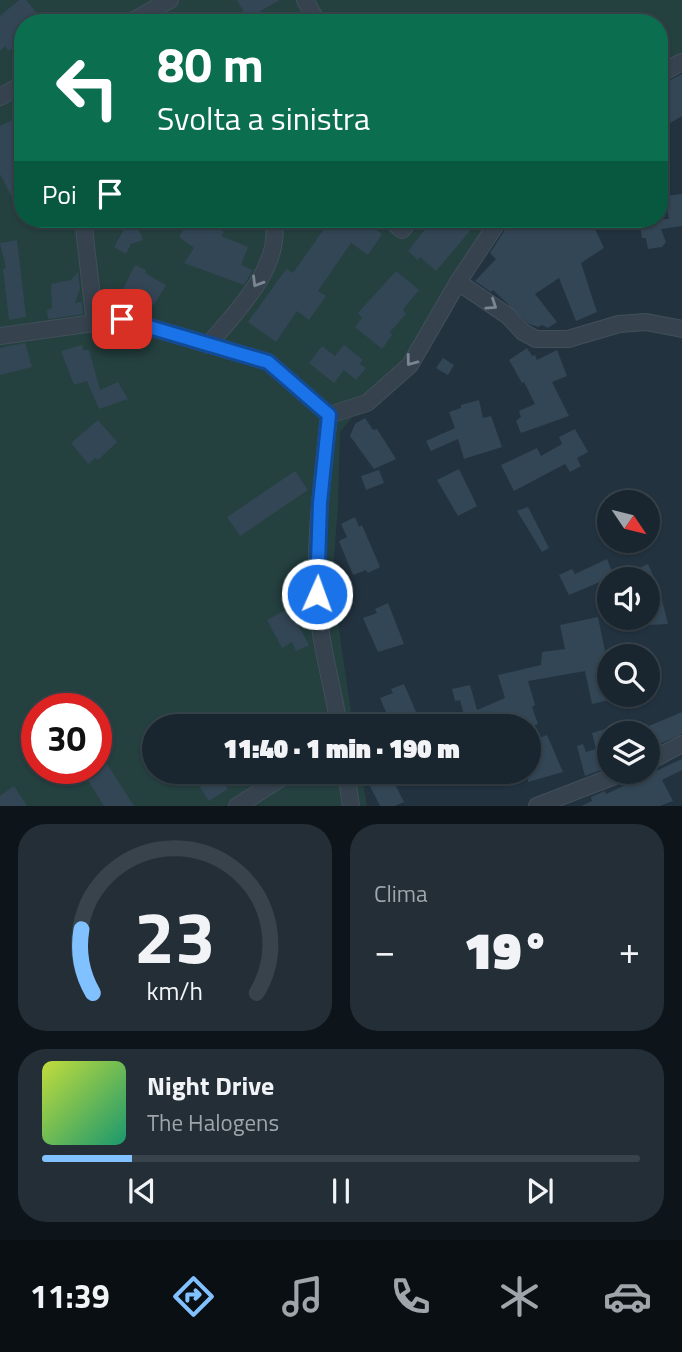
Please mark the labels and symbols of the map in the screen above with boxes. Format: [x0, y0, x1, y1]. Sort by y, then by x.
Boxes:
one-way arrow [252, 275, 265, 288]
pin [92, 289, 152, 349]
one-way arrow [484, 297, 497, 309]
one-way arrow [407, 353, 419, 366]
north arrow [597, 490, 660, 553]
position arrow [280, 557, 354, 631]
speed limit sign: 30 [21, 693, 112, 784]

